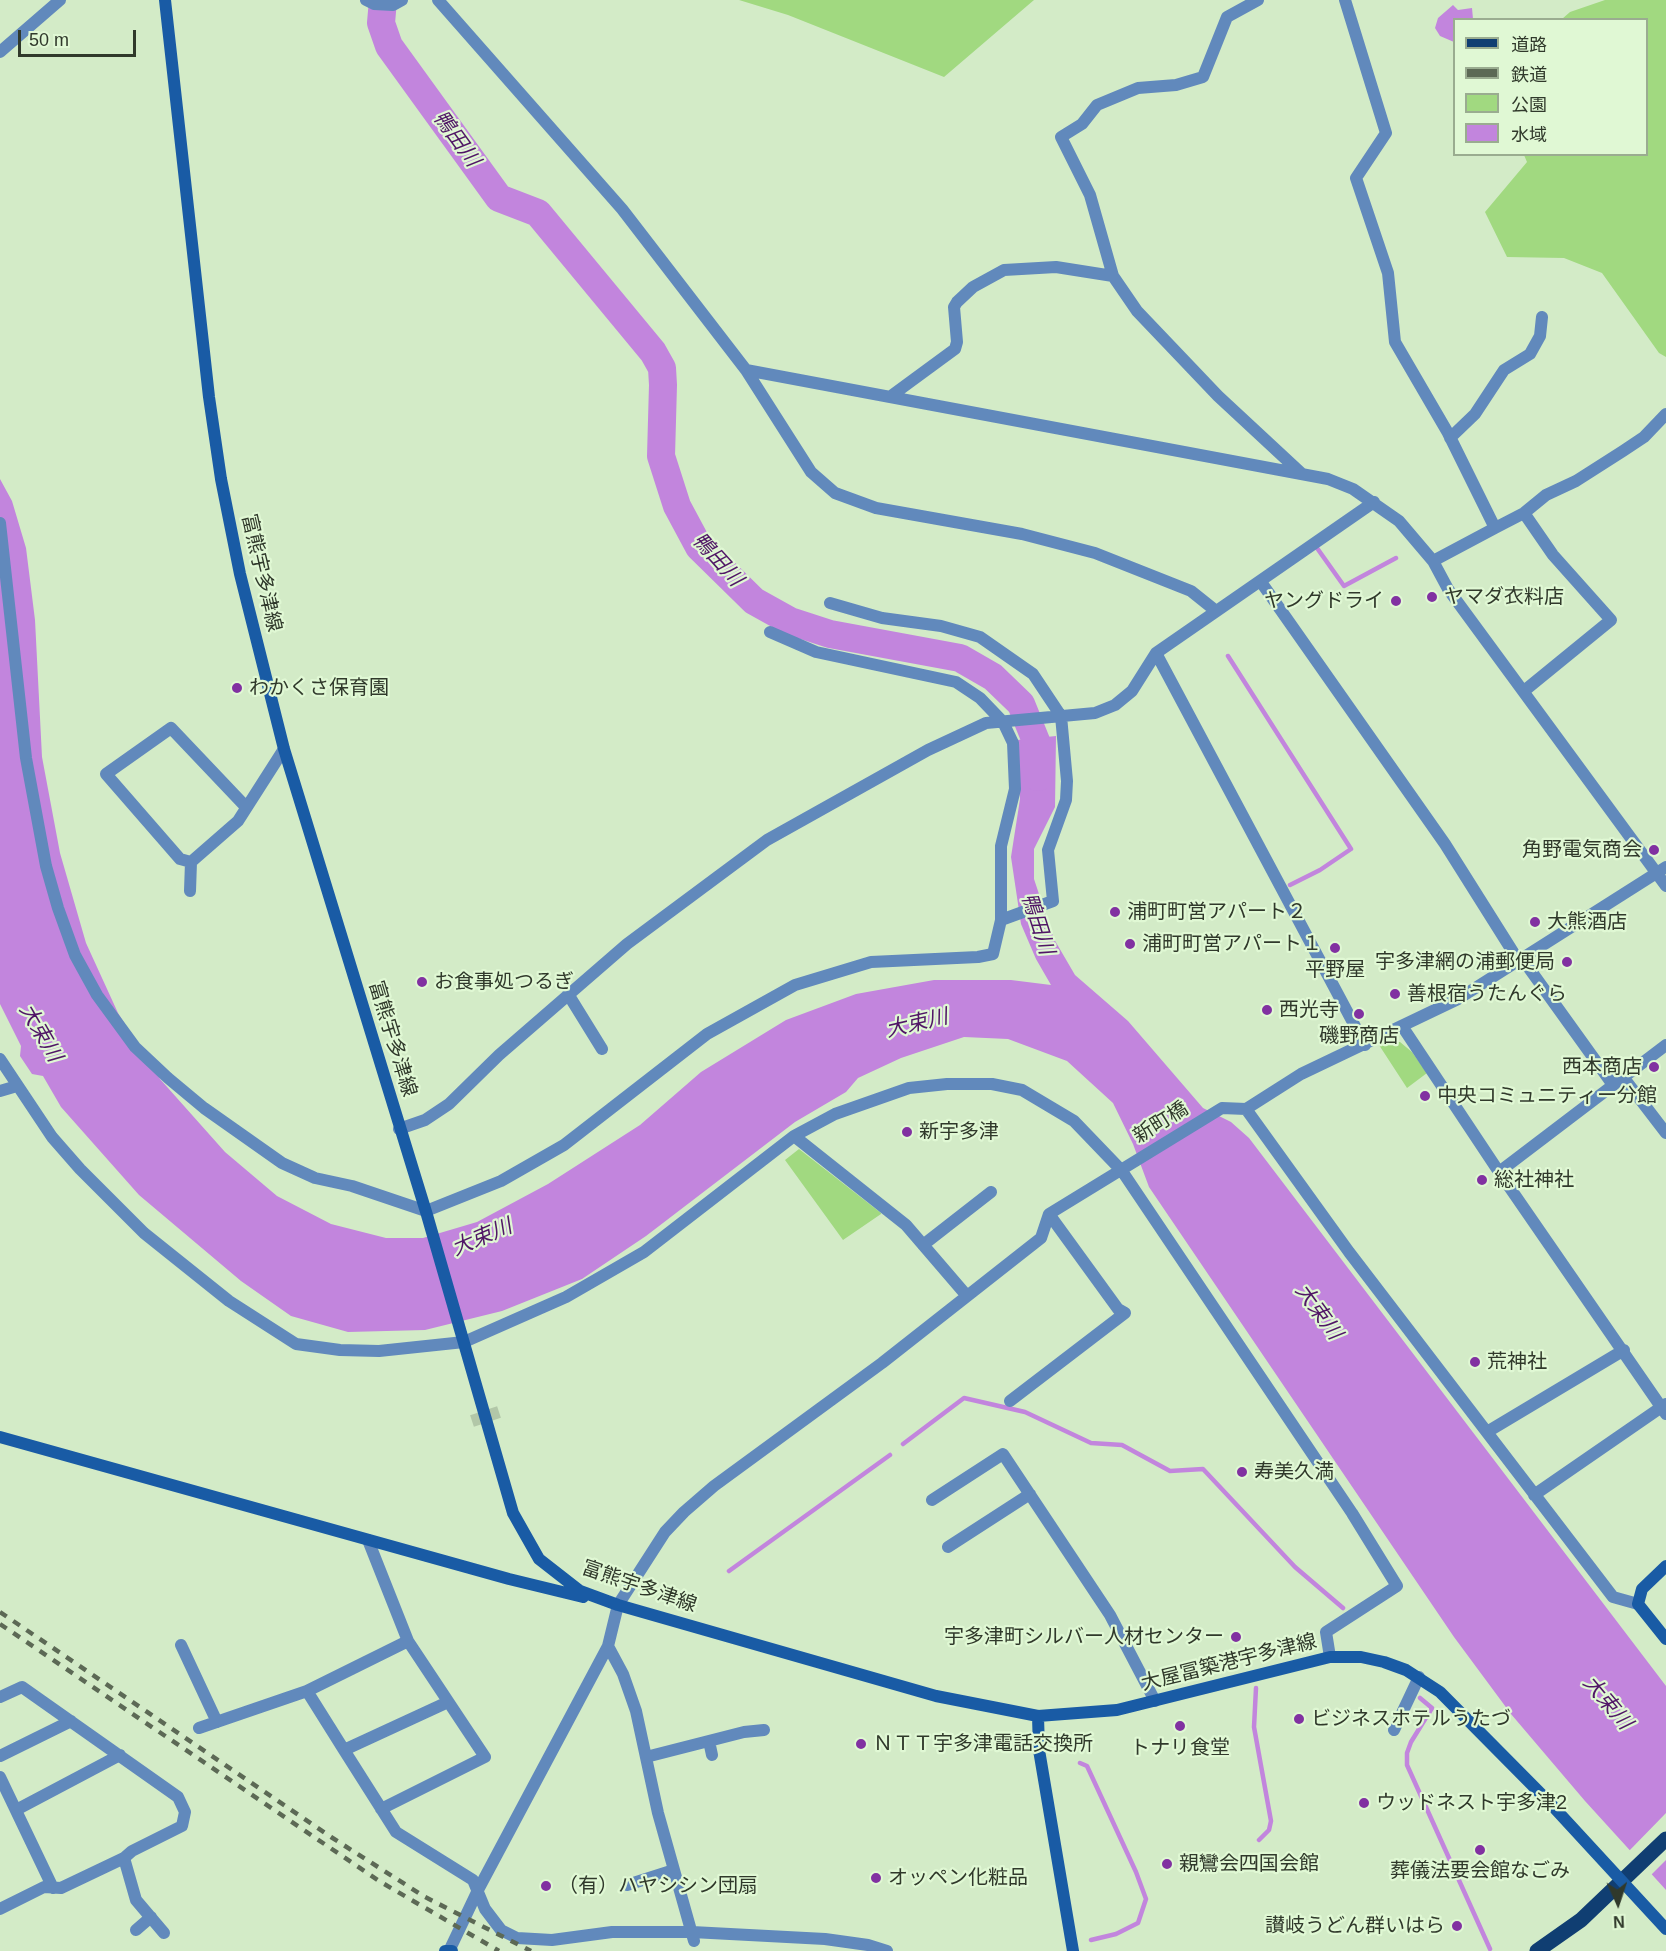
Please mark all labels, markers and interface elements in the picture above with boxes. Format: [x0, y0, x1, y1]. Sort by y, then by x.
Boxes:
scale bar [21, 18, 140, 56]
legend [1453, 18, 1648, 156]
text: 50 m [29, 30, 69, 50]
text: 道路 [1511, 35, 1547, 55]
text: 鉄道 [1511, 65, 1547, 85]
text: 公園 [1511, 95, 1547, 115]
water label: 鴨田川 [427, 106, 485, 172]
text: 水域 [1511, 125, 1547, 145]
street label: 富熊宇多津線 [236, 512, 286, 634]
water label: 鴨田川 [687, 528, 747, 592]
place label: ヤマダ衣料店 [1444, 585, 1564, 609]
place label: ヤングドライ [1264, 589, 1384, 613]
marker: ヤマダ衣料店 [1425, 590, 1439, 604]
marker: ヤングドライ [1389, 594, 1403, 608]
place label: わかくさ保育園 [249, 676, 389, 700]
marker: わかくさ保育園 [230, 681, 244, 695]
place label: 角野電気商会 [1522, 838, 1642, 862]
marker: 角野電気商会 [1647, 843, 1661, 857]
water label: 鴨田川 [1015, 890, 1059, 958]
place label: 浦町町営アパート２ [1127, 900, 1307, 924]
marker: 浦町町営アパート２ [1108, 905, 1122, 919]
place label: 大熊酒店 [1547, 910, 1627, 934]
marker: 大熊酒店 [1528, 915, 1542, 929]
place label: 浦町町営アパート１ [1142, 932, 1322, 956]
marker: 浦町町営アパート１ [1123, 937, 1137, 951]
marker: 平野屋 [1328, 941, 1342, 955]
place label: 宇多津網の浦郵便局 [1375, 950, 1555, 974]
marker: 宇多津網の浦郵便局 [1560, 955, 1574, 969]
place label: 平野屋 [1305, 958, 1365, 982]
place label: お食事処つるぎ [434, 970, 574, 994]
marker: お食事処つるぎ [415, 975, 429, 989]
street label: 富熊宇多津線 [363, 978, 421, 1100]
place label: 善根宿うたんぐら [1407, 982, 1567, 1006]
marker: 善根宿うたんぐら [1388, 987, 1402, 1001]
place label: 西光寺 [1279, 998, 1339, 1022]
water label: 大束川 [13, 999, 67, 1067]
marker: 西光寺 [1260, 1003, 1274, 1017]
water label: 大束川 [883, 1005, 951, 1043]
marker: 磯野商店 [1352, 1007, 1366, 1021]
place label: 磯野商店 [1319, 1024, 1399, 1048]
place label: 西本商店 [1562, 1055, 1642, 1079]
marker: 西本商店 [1647, 1060, 1661, 1074]
place label: 中央コミュニティー分館 [1437, 1084, 1657, 1108]
marker: 中央コミュニティー分館 [1418, 1089, 1432, 1103]
street label: 新町橋 [1129, 1097, 1193, 1149]
place label: 新宇多津 [919, 1120, 999, 1144]
marker: 新宇多津 [900, 1125, 914, 1139]
place label: 総社神社 [1494, 1168, 1574, 1192]
marker: 総社神社 [1475, 1173, 1489, 1187]
water label: 大束川 [448, 1214, 516, 1262]
water label: 大束川 [1289, 1279, 1347, 1345]
place label: 荒神社 [1487, 1350, 1547, 1374]
marker: 荒神社 [1468, 1355, 1482, 1369]
place label: 寿美久満 [1254, 1460, 1334, 1484]
marker: 寿美久満 [1235, 1465, 1249, 1479]
street label: 富熊宇多津線 [578, 1556, 700, 1618]
place label: 宇多津町シルバー人材センター [944, 1625, 1224, 1649]
street label: 大屋冨築港宇多津線 [1139, 1630, 1319, 1696]
marker: 宇多津町シルバー人材センター [1229, 1630, 1243, 1644]
water label: 大束川 [1577, 1671, 1637, 1735]
place label: ビジネスホテルうたづ [1311, 1707, 1511, 1731]
marker: ビジネスホテルうたづ [1292, 1712, 1306, 1726]
marker: トナリ食堂 [1173, 1719, 1187, 1733]
place label: ＮＴＴ宇多津電話交換所 [873, 1732, 1093, 1756]
place label: トナリ食堂 [1130, 1736, 1230, 1760]
marker: ＮＴＴ宇多津電話交換所 [854, 1737, 868, 1751]
place label: ウッドネスト宇多津2 [1376, 1791, 1567, 1815]
marker: ウッドネスト宇多津2 [1357, 1796, 1371, 1810]
marker: 葬儀法要会館なごみ [1473, 1843, 1487, 1857]
place label: 親鸞会四国会館 [1179, 1852, 1319, 1876]
marker: 親鸞会四国会館 [1160, 1857, 1174, 1871]
place label: 葬儀法要会館なごみ [1390, 1859, 1570, 1883]
place label: オッペン化粧品 [888, 1866, 1028, 1890]
marker: オッペン化粧品 [869, 1871, 883, 1885]
north arrow [1588, 1873, 1648, 1933]
place label: （有）ハヤシシン団扇 [558, 1874, 758, 1898]
marker: （有）ハヤシシン団扇 [539, 1879, 553, 1893]
text: N [1613, 1913, 1625, 1930]
place label: 讃岐うどん群いはら [1265, 1914, 1445, 1938]
marker: 讃岐うどん群いはら [1450, 1919, 1464, 1933]

